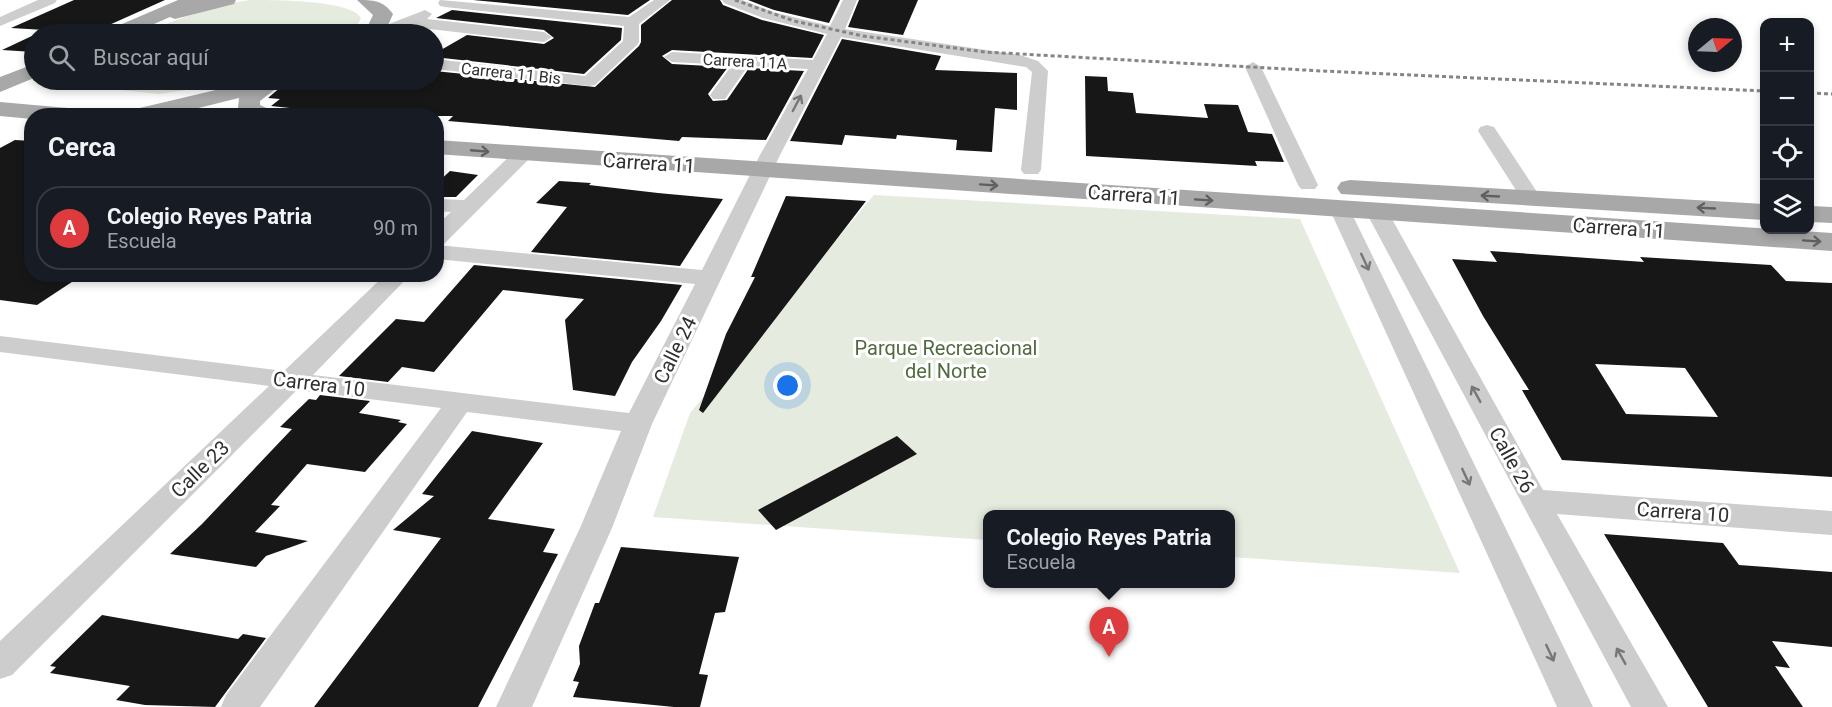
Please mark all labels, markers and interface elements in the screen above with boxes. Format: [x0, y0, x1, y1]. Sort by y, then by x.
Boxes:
north arrow [1688, 18, 1742, 72]
map controls [1760, 18, 1814, 234]
button: + [1760, 18, 1814, 72]
search box [24, 24, 444, 90]
icon: search [45, 41, 78, 74]
text: Buscar aquí [93, 45, 209, 70]
street label: Carrera 11A [702, 50, 788, 73]
street label: Carrera 11 Bis [460, 59, 562, 88]
button: − [1760, 72, 1814, 126]
one-way arrow [792, 95, 803, 113]
button: locate [1760, 126, 1814, 180]
text: Cerca [48, 132, 116, 162]
one-way arrow [469, 146, 489, 157]
street label: Carrera 11 [602, 148, 696, 178]
one-way arrow [978, 180, 998, 191]
street label: Carrera 11 [1087, 180, 1181, 210]
button: layers [1760, 180, 1814, 234]
one-way arrow [1481, 190, 1501, 201]
one-way arrow [1194, 195, 1214, 206]
one-way arrow [1697, 203, 1717, 214]
text: Colegio Reyes Patria [107, 204, 312, 229]
street label: Carrera 11 [1572, 213, 1666, 243]
text: A [63, 216, 76, 240]
text: 90 m [373, 216, 418, 240]
text: Escuela [107, 229, 177, 253]
one-way arrow [1802, 236, 1822, 247]
one-way arrow [1359, 253, 1371, 271]
street label: Calle 24 [649, 313, 701, 387]
park label: Parque Recreacional del Norte [855, 336, 1037, 383]
street label: Carrera 10 [272, 366, 366, 402]
your location [773, 371, 802, 400]
one-way arrow [1470, 386, 1482, 403]
street label: Calle 26 [1484, 423, 1540, 497]
street label: Calle 23 [166, 435, 234, 503]
one-way arrow [1461, 467, 1473, 485]
street label: Carrera 10 [1636, 497, 1730, 527]
popup [983, 510, 1235, 588]
text: Colegio Reyes Patria [1006, 525, 1212, 550]
text: Escuela [1006, 550, 1076, 574]
pin: A [1090, 608, 1128, 657]
one-way arrow [1544, 643, 1556, 661]
one-way arrow [1615, 648, 1627, 665]

